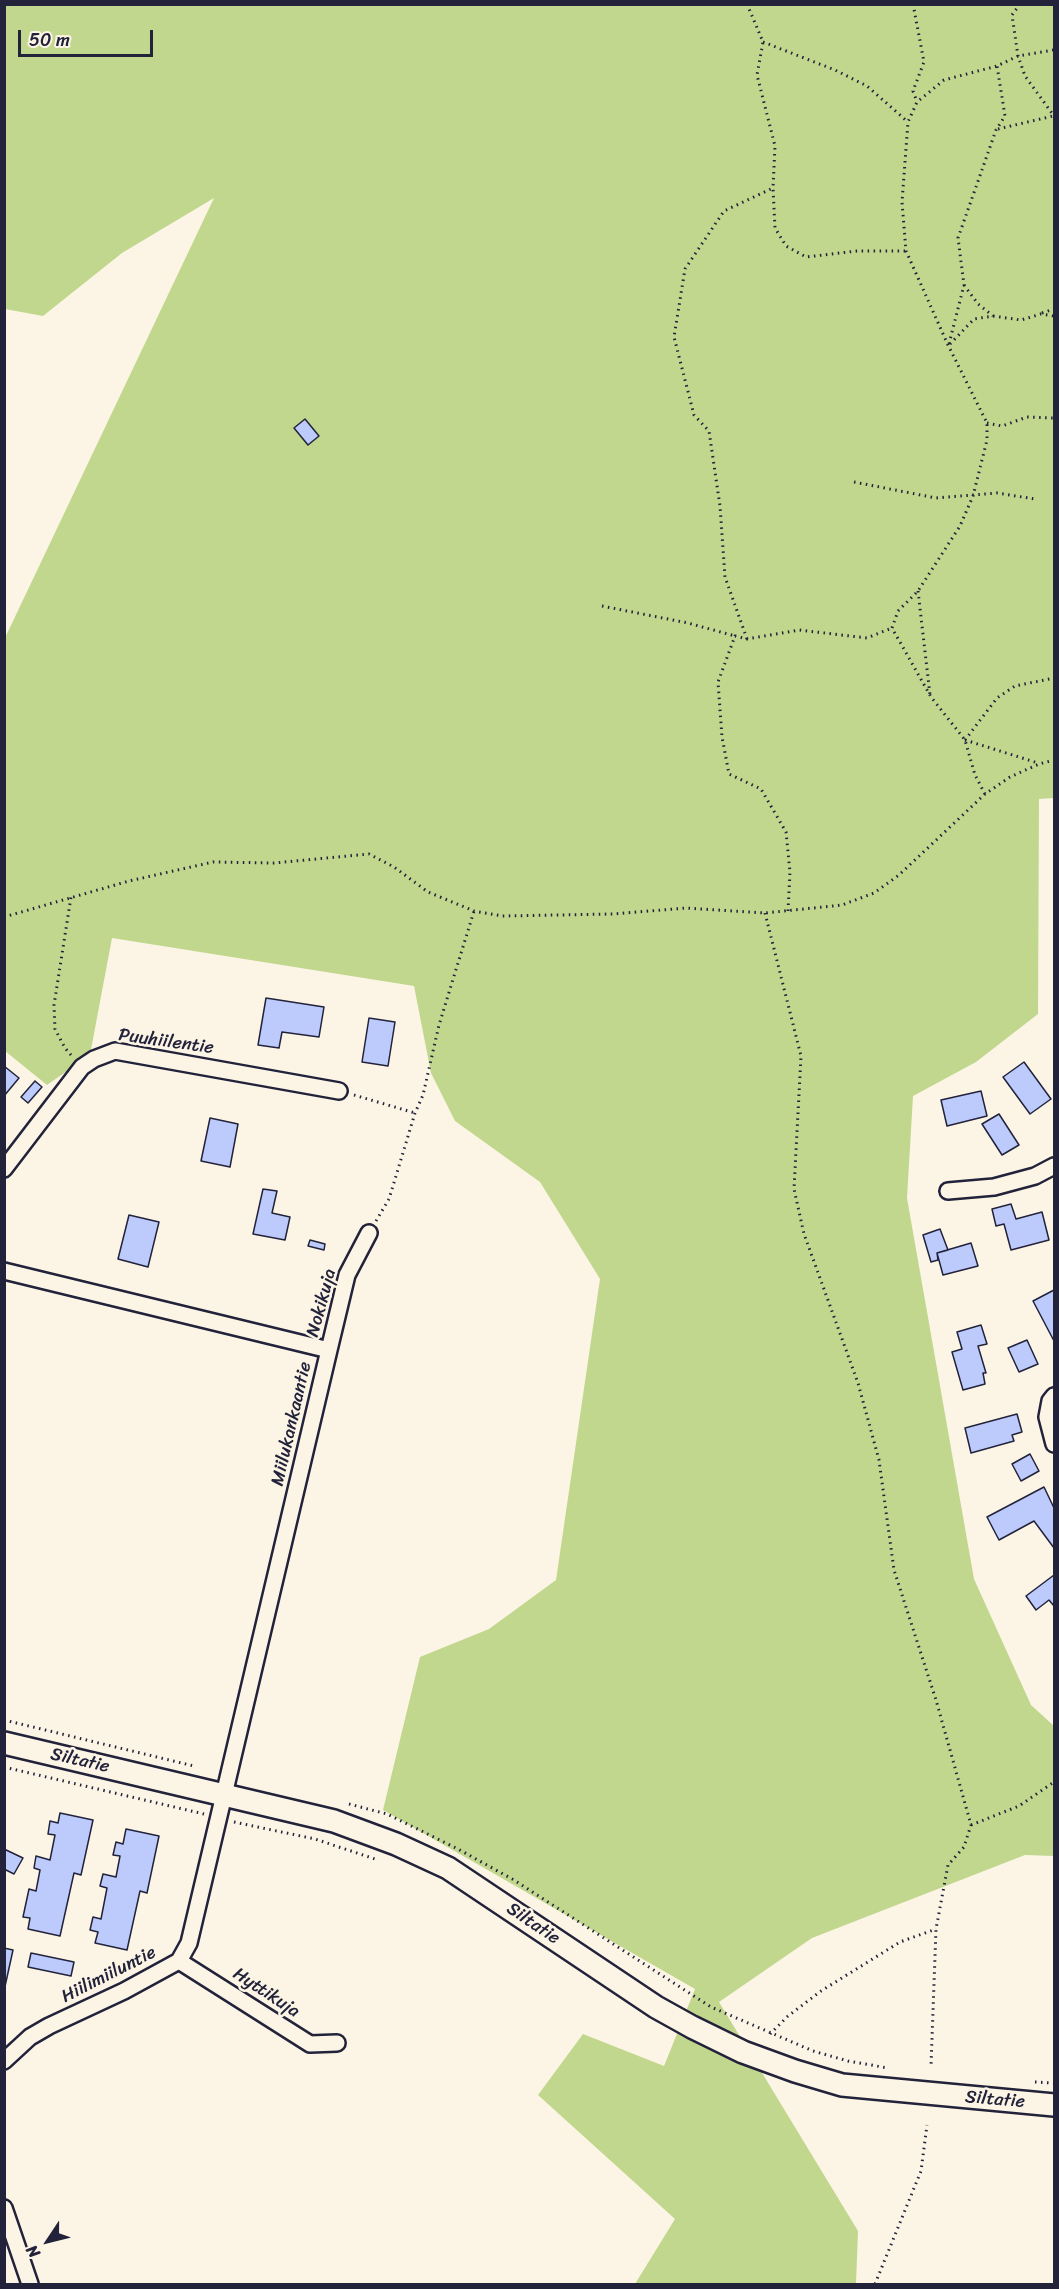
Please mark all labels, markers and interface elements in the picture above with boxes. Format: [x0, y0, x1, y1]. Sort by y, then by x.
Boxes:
scale bar [21, 18, 156, 56]
text: 50 m [29, 24, 70, 56]
street label: Puuhiilentie [117, 1025, 215, 1059]
street label: Nokikuja [303, 1267, 341, 1339]
street label: Miilukankaantie [267, 1360, 317, 1488]
street label: Siltatie [48, 1744, 112, 1778]
street label: Siltatie [502, 1898, 564, 1950]
street label: Hiilimiiluntie [58, 1942, 160, 2008]
street label: Hyttikuja [228, 1963, 304, 2023]
street label: Siltatie [964, 2087, 1026, 2113]
north arrow [18, 2211, 78, 2271]
text: N [18, 2239, 48, 2264]

